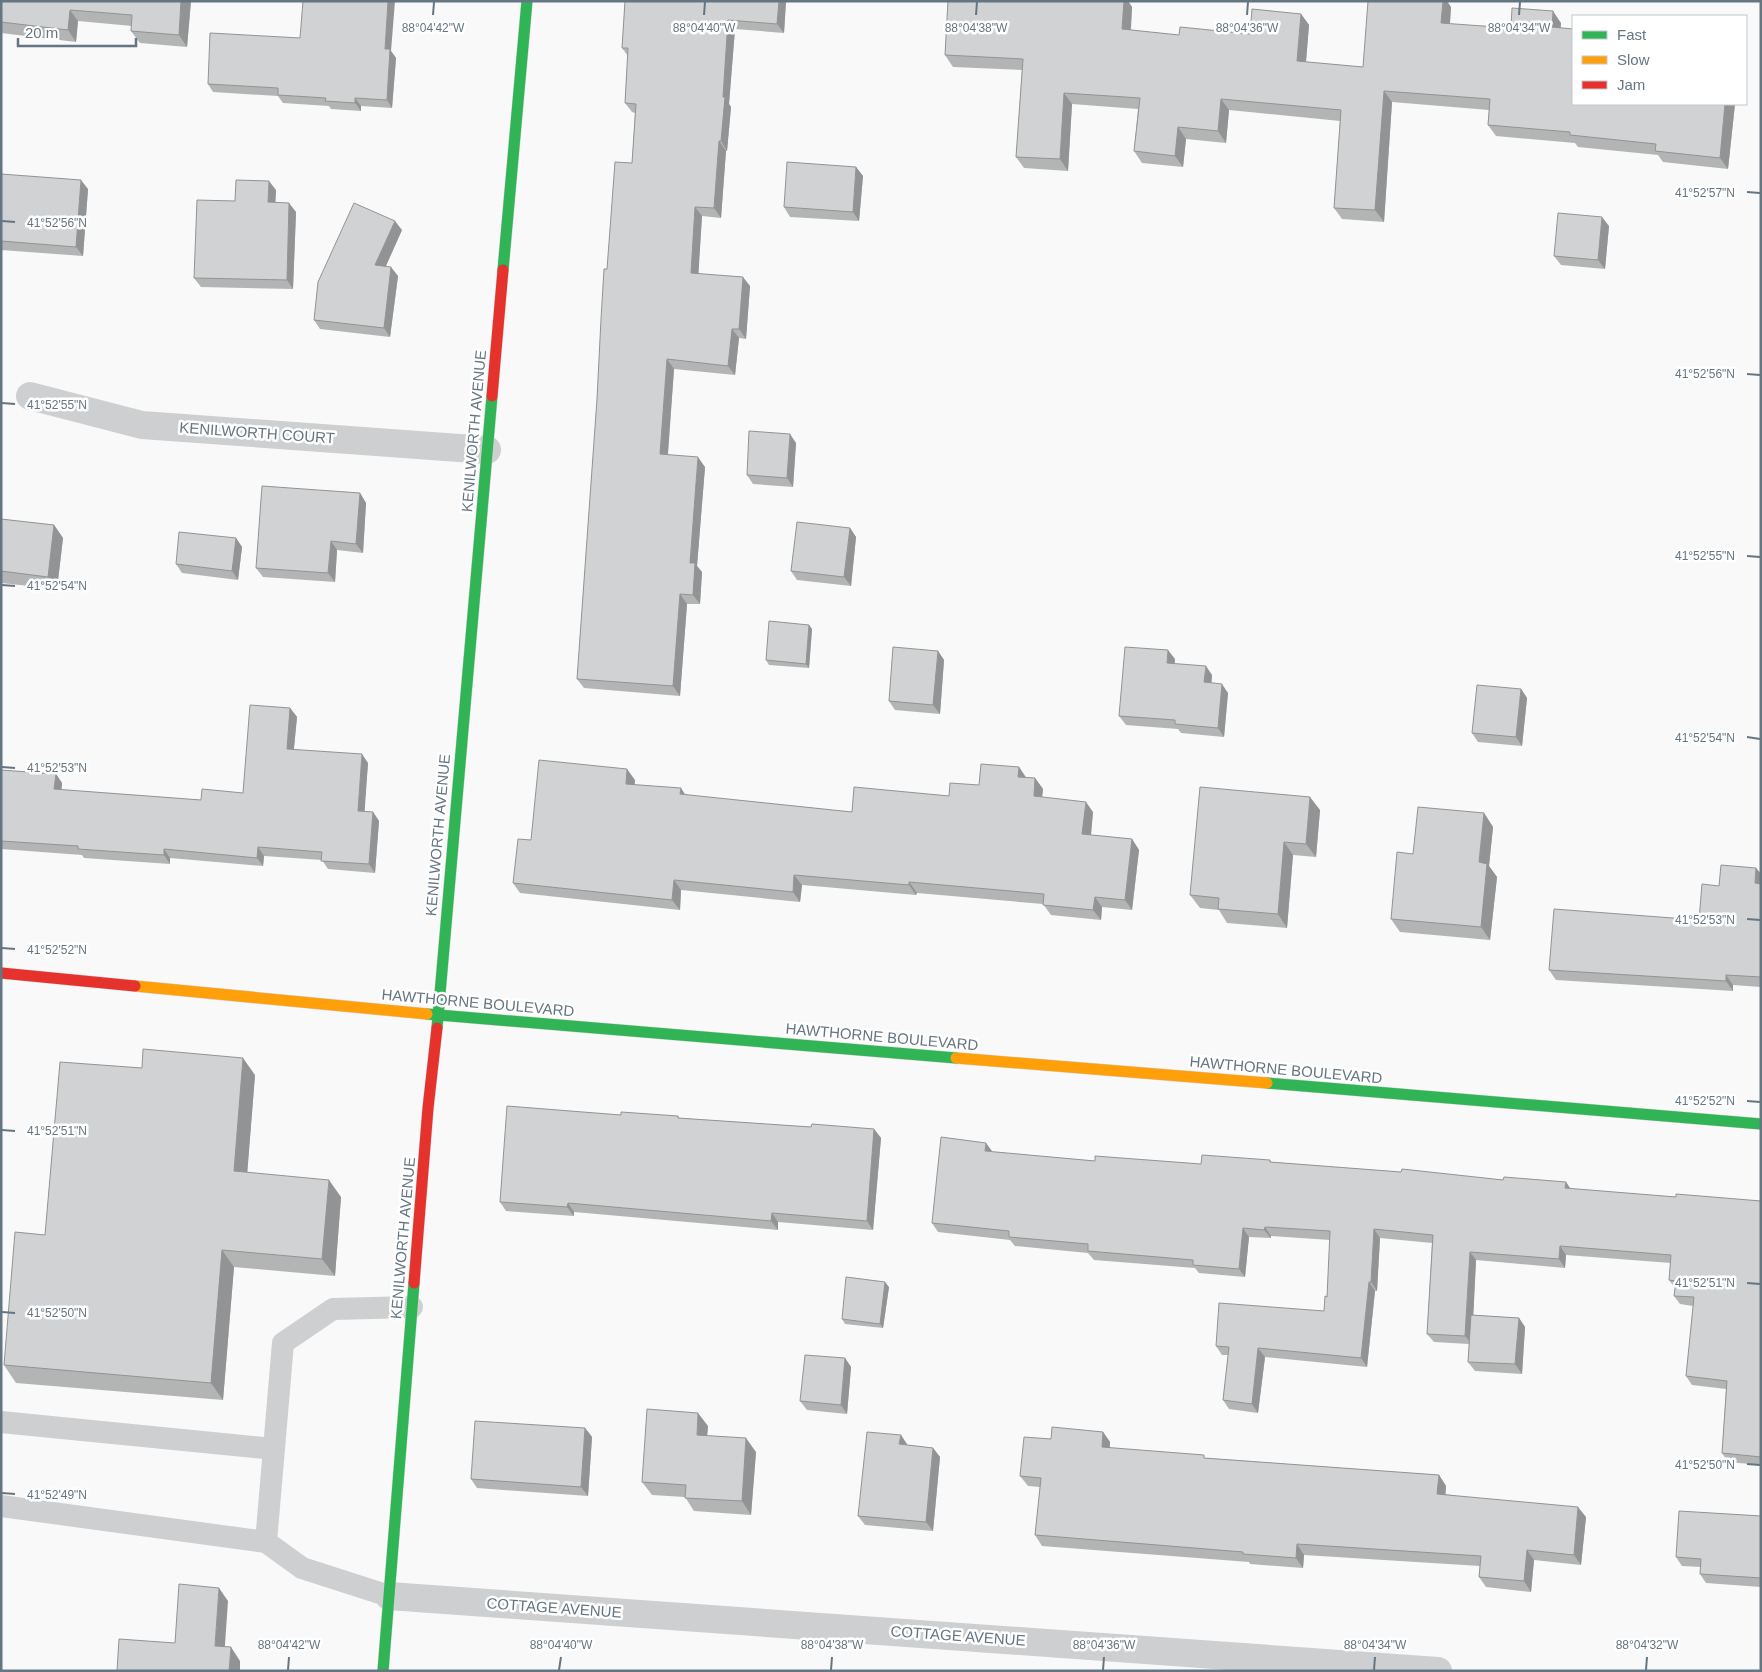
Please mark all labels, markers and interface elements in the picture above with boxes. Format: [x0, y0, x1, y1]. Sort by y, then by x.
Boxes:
scale bar [18, 15, 135, 47]
legend [1572, 15, 1747, 105]
text: 88°04'42"W [402, 21, 465, 35]
text: 88°04'40"W [673, 21, 736, 35]
text: 88°04'38"W [945, 21, 1008, 35]
text: 88°04'36"W [1216, 21, 1279, 35]
text: 88°04'34"W [1488, 21, 1551, 35]
text: 20 m [25, 24, 58, 41]
text: Fast [1617, 26, 1647, 43]
text: Slow [1617, 51, 1650, 68]
text: Jam [1617, 76, 1645, 93]
text: 41°52'57"N [1675, 186, 1735, 200]
text: 41°52'56"N [27, 216, 87, 230]
street label: KENILWORTH AVENUE [458, 349, 489, 513]
text: 41°52'56"N [1675, 367, 1735, 381]
text: 41°52'55"N [27, 398, 87, 412]
street label: KENILWORTH COURT [179, 419, 335, 446]
text: 41°52'55"N [1675, 549, 1735, 563]
text: 41°52'54"N [27, 579, 87, 593]
text: 41°52'54"N [1675, 731, 1735, 745]
street label: KENILWORTH AVENUE [422, 753, 453, 917]
text: 41°52'53"N [27, 761, 87, 775]
text: 41°52'53"N [1675, 913, 1735, 927]
text: 41°52'52"N [27, 943, 87, 957]
street label: HAWTHORNE BOULEVARD [381, 986, 575, 1019]
street label: HAWTHORNE BOULEVARD [785, 1020, 979, 1053]
street label: HAWTHORNE BOULEVARD [1189, 1053, 1383, 1086]
text: 41°52'52"N [1675, 1094, 1735, 1108]
text: 41°52'51"N [27, 1124, 87, 1138]
street label: KENILWORTH AVENUE [387, 1156, 418, 1320]
text: 41°52'51"N [1675, 1276, 1735, 1290]
text: 41°52'50"N [27, 1306, 87, 1320]
text: 41°52'50"N [1675, 1458, 1735, 1472]
text: 41°52'49"N [27, 1488, 87, 1502]
street label: COTTAGE AVENUE [486, 1594, 622, 1621]
street label: COTTAGE AVENUE [890, 1622, 1026, 1649]
text: 88°04'42"W [258, 1638, 321, 1652]
text: 88°04'40"W [530, 1638, 593, 1652]
text: 88°04'38"W [801, 1638, 864, 1652]
text: 88°04'36"W [1073, 1638, 1136, 1652]
text: 88°04'34"W [1344, 1638, 1407, 1652]
text: 88°04'32"W [1616, 1638, 1679, 1652]

